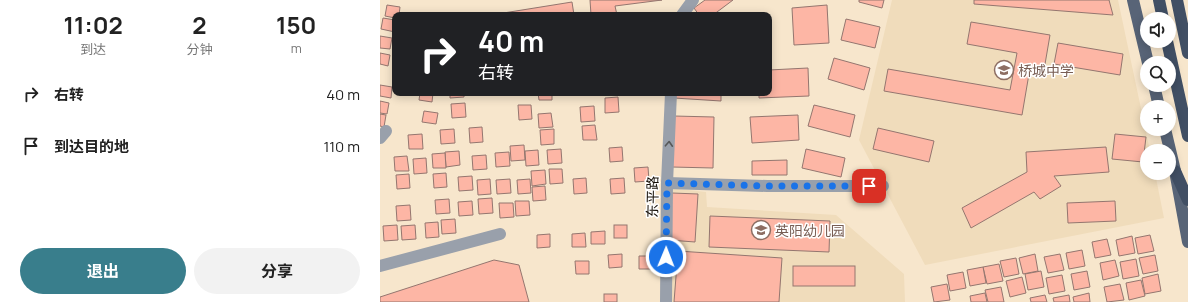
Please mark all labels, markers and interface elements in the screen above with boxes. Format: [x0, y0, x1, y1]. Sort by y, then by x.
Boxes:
text: 11:02 [64, 8, 123, 41]
text: 2 [192, 8, 207, 41]
text: 150 [276, 8, 316, 41]
map controls [1140, 12, 1176, 180]
button: sound [1140, 12, 1176, 48]
text: 40 m [478, 22, 544, 60]
icon: right [412, 28, 464, 80]
text: m [291, 39, 302, 57]
text: 到达 [80, 40, 106, 58]
text: 分钟 [186, 40, 212, 58]
button: search [1140, 56, 1176, 92]
school or university icon: 桥城中学 [993, 59, 1015, 81]
text: 右转 [478, 60, 514, 84]
place label: 桥城中学 [1018, 61, 1074, 80]
icon: right [20, 83, 42, 105]
text: 右转 [54, 84, 84, 105]
text: 40 m [326, 84, 360, 105]
button: + [1140, 100, 1176, 136]
icon: arrive [20, 135, 42, 157]
text: 到达目的地 [54, 136, 129, 157]
text: 110 m [323, 136, 360, 157]
one-way arrow [664, 141, 673, 147]
button: − [1140, 144, 1176, 180]
pin [852, 169, 886, 203]
icon: arrive [858, 175, 880, 197]
street label: 东平路 [642, 176, 662, 218]
school or university icon: 英阳幼儿园 [750, 219, 772, 241]
place label: 英阳幼儿园 [775, 221, 845, 240]
position arrow [645, 236, 687, 278]
button: 退出 [20, 248, 186, 294]
button: 分享 [194, 248, 360, 294]

